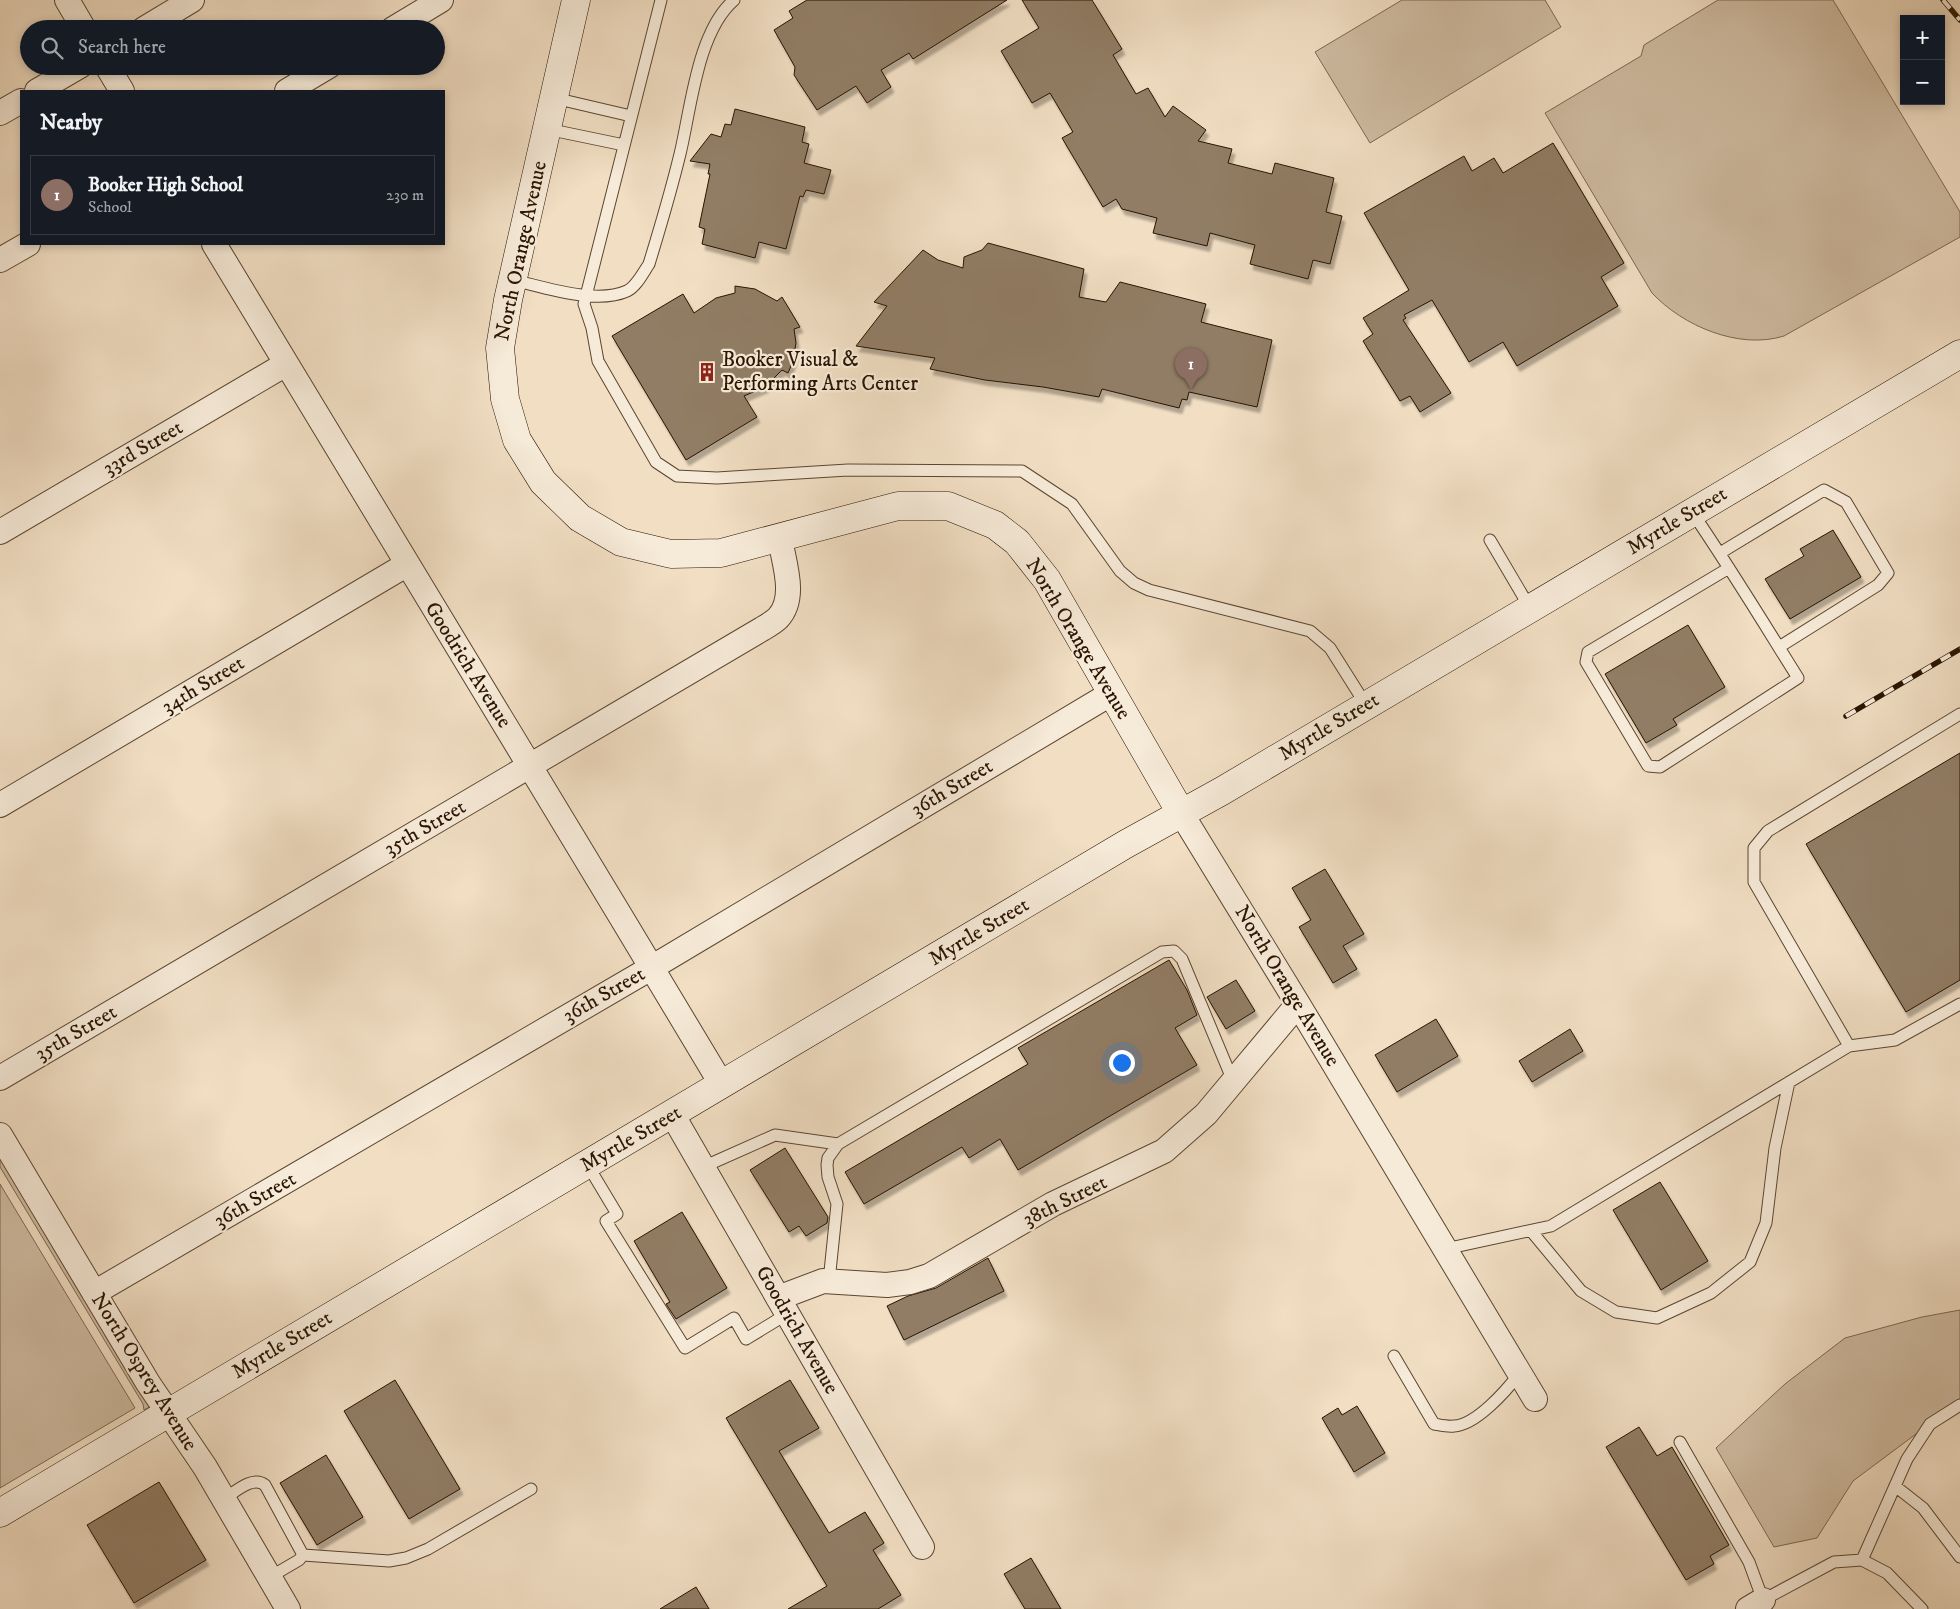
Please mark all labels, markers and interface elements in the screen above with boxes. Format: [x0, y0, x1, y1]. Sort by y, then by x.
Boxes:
map controls [1900, 15, 1945, 105]
button: + [1900, 15, 1945, 60]
search box [20, 20, 445, 75]
icon: search [38, 34, 66, 62]
text: Search here [78, 36, 166, 59]
button: − [1900, 60, 1945, 105]
text: Nearby [40, 110, 102, 136]
street label: North Orange Avenue [489, 158, 553, 343]
text: Booker High School [88, 174, 243, 197]
text: 1 [54, 185, 60, 205]
text: 230 m [386, 185, 424, 205]
text: School [88, 197, 132, 217]
place label: Booker Visual & Performing Arts Center [722, 347, 918, 397]
pin: 1 [1175, 348, 1207, 389]
building icon: Booker Visual & Performing Arts Center [696, 361, 718, 383]
street label: 33rd Street [98, 415, 188, 481]
street label: Myrtle Street [1622, 481, 1732, 561]
street label: North Orange Avenue [1020, 554, 1137, 725]
street label: Goodrich Avenue [419, 597, 517, 733]
street label: 34th Street [157, 650, 249, 720]
street label: Myrtle Street [1274, 687, 1384, 767]
street label: 36th Street [906, 753, 998, 822]
street label: 35th Street [379, 794, 471, 862]
street label: Myrtle Street [924, 892, 1034, 972]
street label: North Orange Avenue [1229, 901, 1346, 1072]
street label: 36th Street [558, 961, 650, 1029]
street label: 35th Street [30, 999, 122, 1067]
your location [1109, 1050, 1135, 1076]
street label: Myrtle Street [576, 1100, 686, 1178]
street label: 36th Street [209, 1166, 301, 1234]
street label: 38th Street [1019, 1169, 1112, 1232]
street label: Goodrich Avenue [750, 1261, 844, 1399]
street label: North Osprey Avenue [85, 1288, 203, 1456]
street label: Myrtle Street [227, 1305, 337, 1385]

